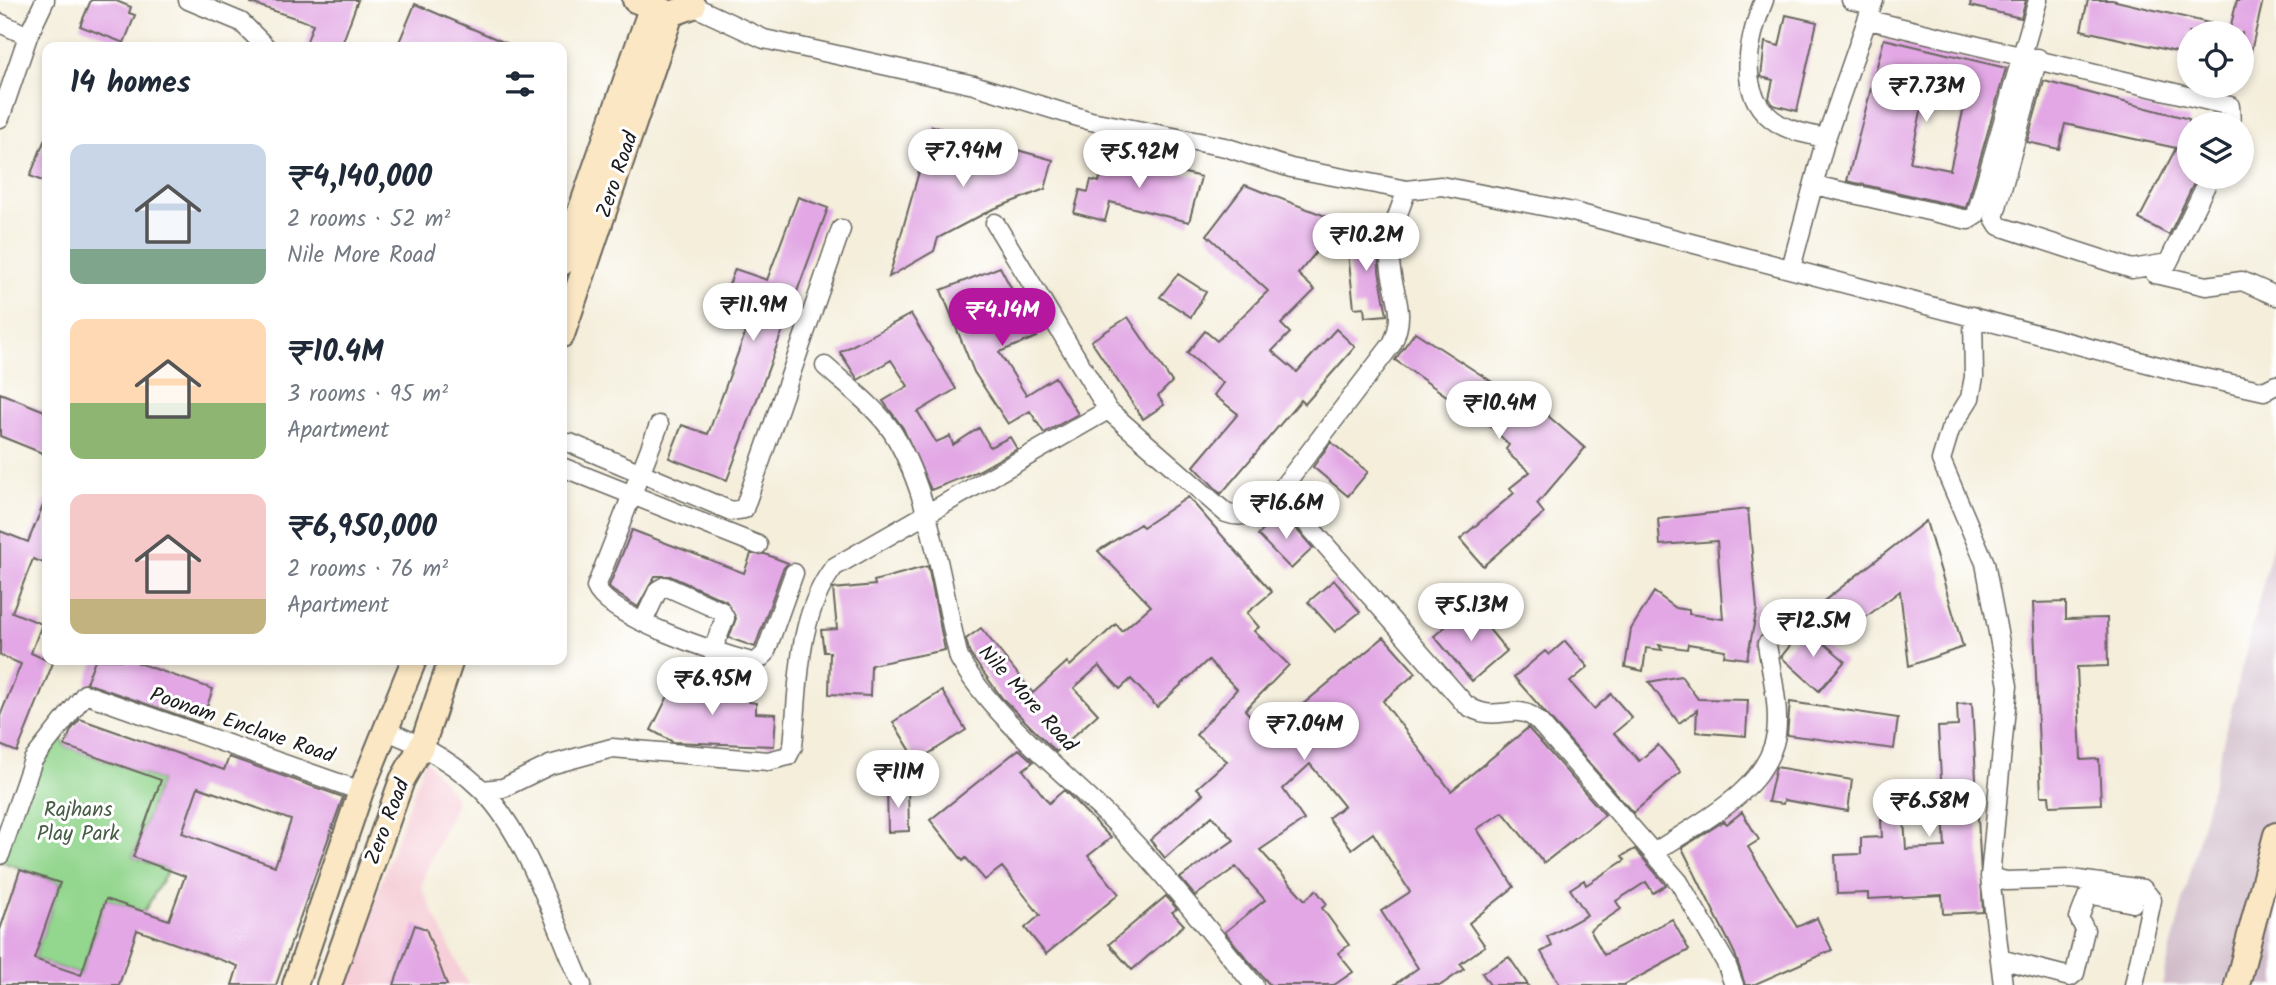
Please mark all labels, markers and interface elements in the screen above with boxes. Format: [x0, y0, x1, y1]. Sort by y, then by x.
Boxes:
map controls [2177, 21, 2254, 189]
button: locate [2177, 21, 2254, 98]
text: 14 homes [70, 60, 191, 108]
pin: ₹7.73M [1869, 64, 1983, 124]
icon: filters [501, 65, 539, 103]
text: ₹7.73M [1887, 69, 1965, 105]
button: layers [2177, 112, 2254, 189]
street label: Zero Road [588, 127, 648, 223]
pin: ₹7.94M [906, 130, 1020, 189]
pin: ₹5.92M [1082, 130, 1196, 190]
text: ₹7.94M [924, 134, 1002, 170]
text: ₹5.92M [1099, 135, 1179, 171]
text: ₹4,140,000 [287, 154, 432, 202]
icon: home [126, 172, 210, 256]
text: 2 rooms · 52 m² [287, 202, 450, 238]
pin: ₹10.2M [1309, 214, 1423, 273]
text: ₹10.2M [1328, 218, 1404, 254]
text: Nile More Road [287, 238, 435, 274]
pin: ₹11.9M [696, 284, 810, 343]
text: ₹11.9M [719, 288, 787, 324]
pin: ₹4.14M [945, 288, 1059, 348]
text: ₹4.14M [965, 293, 1039, 329]
text: ₹10.4M [287, 329, 384, 377]
icon: home [126, 347, 210, 431]
text: 3 rooms · 95 m² [287, 377, 448, 413]
pin: ₹10.4M [1442, 382, 1556, 441]
text: ₹10.4M [1462, 386, 1536, 422]
text: Apartment [287, 413, 389, 449]
pin: ₹16.6M [1229, 482, 1343, 541]
text: ₹16.6M [1249, 486, 1323, 522]
text: ₹6,950,000 [287, 504, 437, 552]
icon: home [126, 522, 210, 606]
text: 2 rooms · 76 m² [287, 552, 448, 588]
pin: ₹5.13M [1414, 584, 1528, 643]
text: Apartment [287, 588, 389, 624]
text: ₹5.13M [1434, 588, 1508, 624]
pin: ₹12.5M [1756, 600, 1870, 659]
text: ₹12.5M [1776, 604, 1850, 640]
street label: Nile More Road [969, 638, 1085, 761]
pin: ₹6.95M [655, 658, 769, 717]
text: ₹6.95M [673, 662, 751, 698]
street label: Poonam Enclave Road [145, 679, 339, 773]
pin: ₹7.04M [1247, 702, 1361, 762]
text: ₹7.04M [1265, 707, 1343, 743]
pin: ₹11M [857, 750, 939, 810]
text: ₹11M [872, 755, 924, 791]
street label: Zero Road [357, 774, 420, 870]
pin: ₹6.58M [1872, 780, 1986, 839]
text: ₹6.58M [1889, 784, 1969, 820]
park label: Rajhans Play Park [37, 794, 120, 851]

